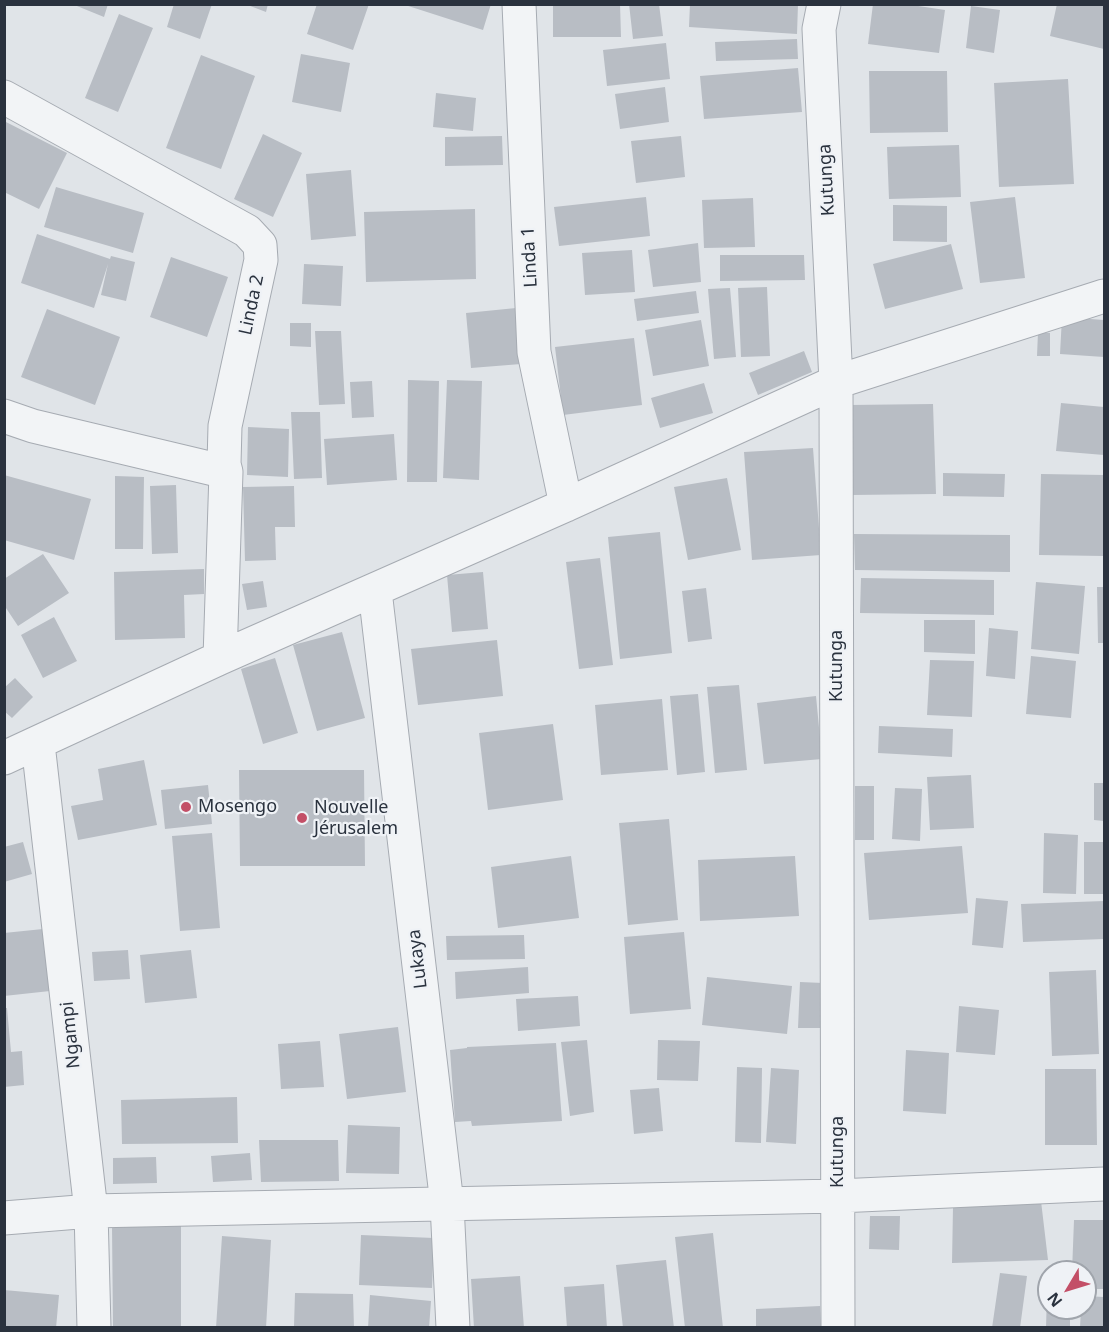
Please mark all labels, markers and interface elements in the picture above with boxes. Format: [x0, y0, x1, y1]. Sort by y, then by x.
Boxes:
street label: Kutunga [814, 143, 840, 217]
street label: Linda 1 [518, 226, 542, 288]
street label: Linda 2 [235, 273, 269, 337]
street label: Kutunga [826, 630, 848, 702]
place label: Mosengo [198, 796, 277, 818]
place label: Nouvelle Jérusalem [314, 797, 398, 840]
marker: Mosengo [179, 800, 193, 814]
marker: Nouvelle Jérusalem [295, 811, 309, 825]
street label: Lukaya [404, 928, 432, 990]
street label: Ngampi [57, 1000, 85, 1070]
street label: Kutunga [827, 1116, 849, 1188]
north arrow [1037, 1260, 1097, 1320]
text: N [1042, 1288, 1067, 1312]

